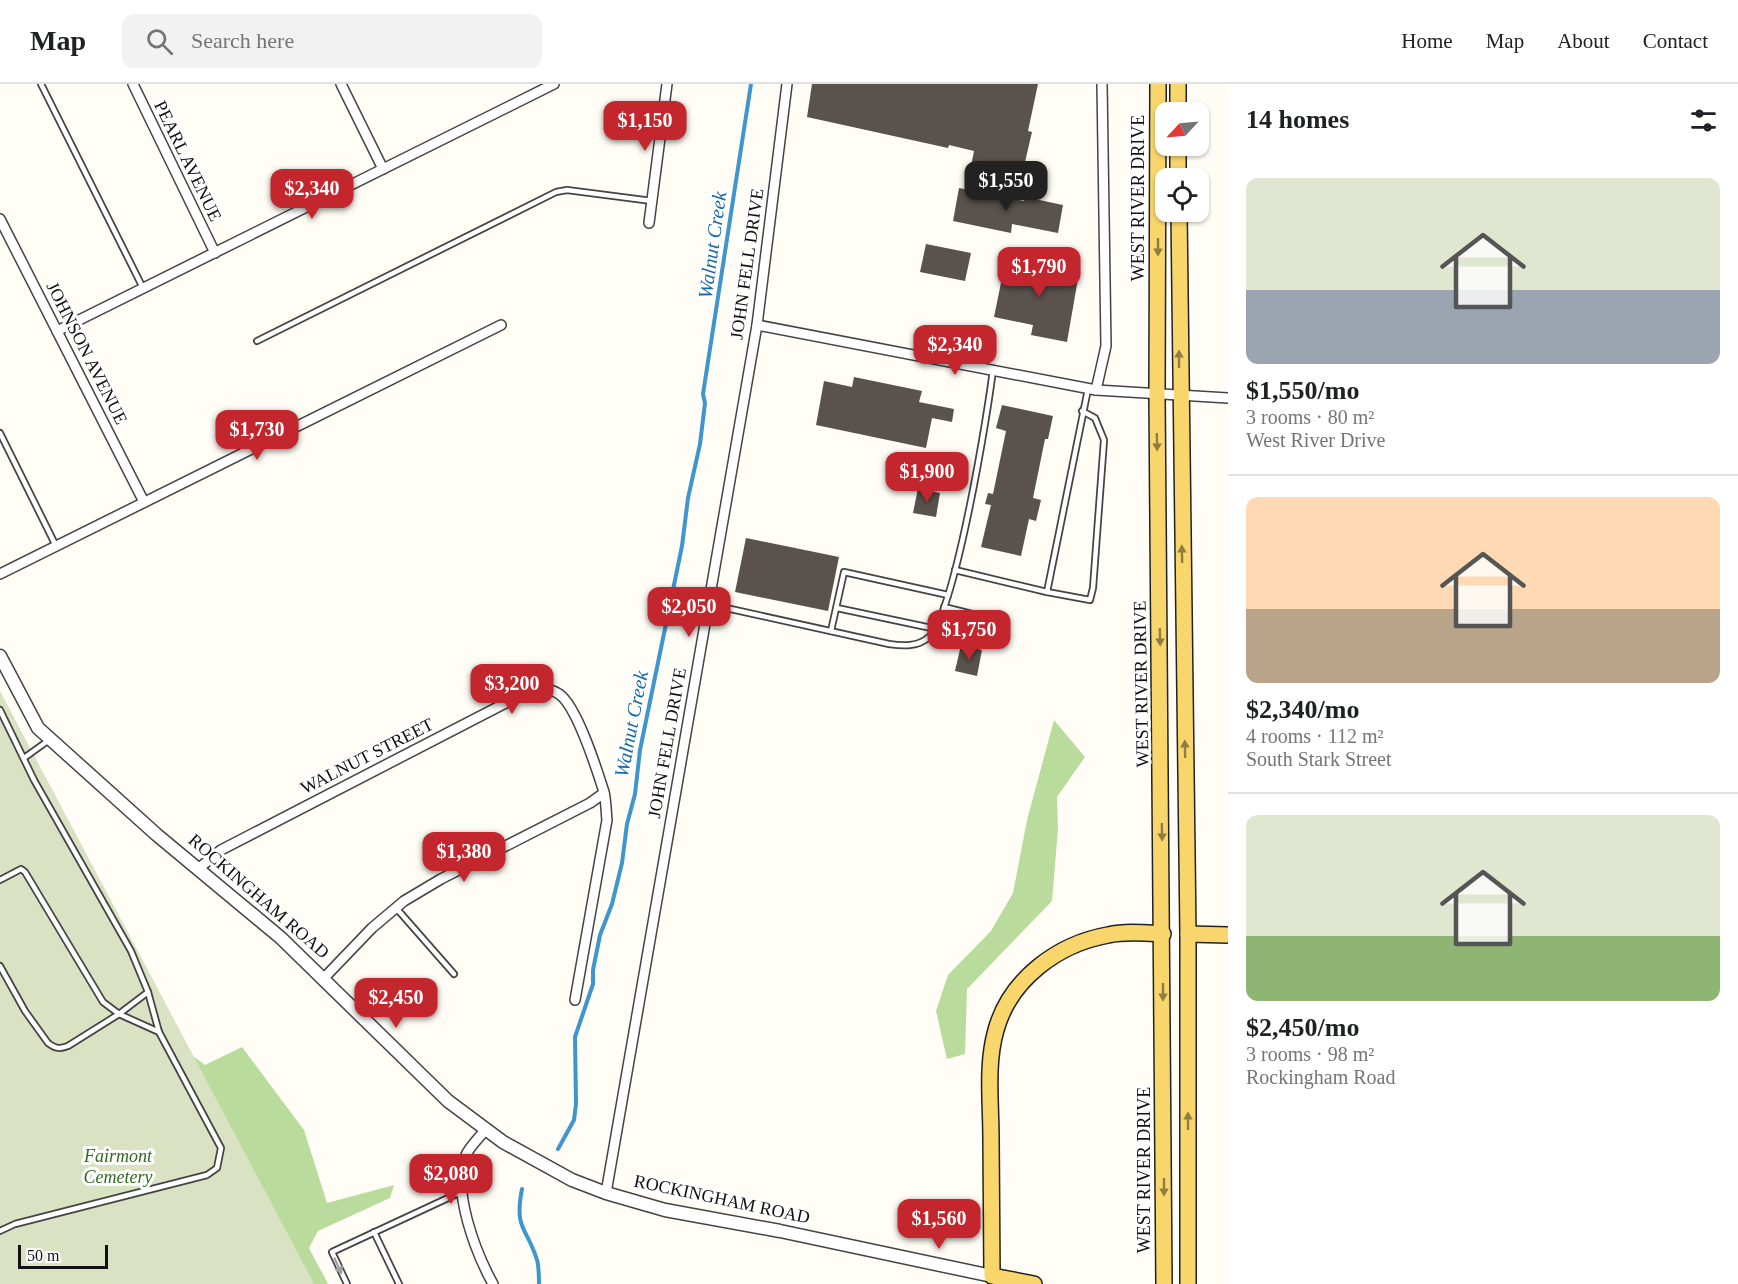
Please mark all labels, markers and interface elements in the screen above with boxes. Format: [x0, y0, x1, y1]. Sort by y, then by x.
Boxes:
search box [122, 14, 542, 68]
text: Map [30, 25, 86, 56]
icon: search [143, 25, 176, 58]
text: Search here [191, 28, 294, 53]
text: Home [1401, 29, 1453, 53]
text: Map [1486, 29, 1524, 53]
text: About [1557, 29, 1610, 53]
text: Contact [1643, 29, 1708, 53]
street label: PEARL AVENUE [150, 98, 226, 224]
pin: $1,150 [596, 101, 694, 152]
north arrow [1155, 102, 1209, 156]
map controls [1155, 102, 1209, 222]
icon: filters [1687, 104, 1720, 137]
text: 14 homes [1246, 105, 1349, 134]
text: $1,150 [618, 109, 673, 131]
street label: WEST RIVER DRIVE [1128, 115, 1148, 281]
pin: $1,550 [957, 161, 1055, 212]
button: locate [1155, 168, 1209, 222]
pin: $2,340 [263, 169, 361, 220]
text: $1,550 [979, 169, 1034, 191]
text: $2,340 [285, 177, 340, 199]
street label: JOHN FELL DRIVE [726, 187, 768, 341]
water label: Walnut Creek [694, 189, 731, 300]
icon: home [1429, 217, 1537, 325]
one-way arrow [1153, 238, 1162, 257]
pin: $1,790 [990, 247, 1088, 298]
text: $1,790 [1012, 255, 1067, 277]
street label: JOHNSON AVENUE [42, 278, 132, 428]
pin: $2,340 [906, 325, 1004, 376]
text: $2,340 [928, 333, 983, 355]
one-way arrow [1174, 350, 1184, 369]
text: $1,550/mo [1246, 376, 1359, 405]
text: 3 rooms · 80 m² [1246, 406, 1374, 428]
pin: $1,730 [208, 410, 306, 461]
text: $1,730 [230, 418, 285, 440]
text: West River Drive [1246, 429, 1385, 451]
one-way arrow [1153, 433, 1162, 452]
pin: $1,900 [878, 452, 976, 503]
text: $1,900 [900, 460, 955, 482]
icon: home [1429, 536, 1537, 644]
one-way arrow [1177, 545, 1187, 564]
pin: $2,050 [640, 587, 738, 638]
text: $2,050 [662, 595, 717, 617]
street label: WEST RIVER DRIVE [1130, 601, 1152, 767]
pin: $1,750 [920, 610, 1018, 661]
text: $1,750 [942, 618, 997, 640]
one-way arrow [1155, 628, 1164, 647]
pin: $3,200 [463, 664, 561, 715]
street label: JOHN FELL DRIVE [644, 666, 690, 820]
water label: Walnut Creek [610, 668, 652, 779]
text: $3,200 [485, 672, 540, 694]
text: $2,340/mo [1246, 695, 1359, 724]
street label: WALNUT STREET [297, 714, 437, 798]
text: 4 rooms · 112 m² [1246, 725, 1383, 747]
one-way arrow [1180, 740, 1190, 759]
text: South Stark Street [1246, 748, 1392, 770]
one-way arrow [1157, 823, 1167, 842]
street label: ROCKINGHAM ROAD [185, 830, 333, 962]
pin: $1,380 [415, 832, 513, 883]
text: $1,380 [437, 840, 492, 862]
icon: home [1429, 854, 1537, 962]
pin: $2,450 [347, 978, 445, 1029]
one-way arrow [1158, 983, 1168, 1002]
text: $2,450 [369, 986, 424, 1008]
text: $2,450/mo [1246, 1013, 1359, 1042]
text: 3 rooms · 98 m² [1246, 1043, 1374, 1065]
text: Rockingham Road [1246, 1066, 1395, 1088]
street label: WEST RIVER DRIVE [1134, 1087, 1154, 1253]
one-way arrow [1183, 1111, 1193, 1130]
park label: Fairmont Cemetery [83, 1146, 153, 1187]
pin: $2,080 [402, 1154, 500, 1205]
text: $2,080 [424, 1162, 479, 1184]
street label: ROCKINGHAM ROAD [632, 1171, 812, 1227]
one-way arrow [1159, 1178, 1169, 1197]
pin: $1,560 [890, 1199, 988, 1250]
text: $1,560 [912, 1207, 967, 1229]
scale bar [18, 1242, 108, 1270]
text: 50 m [27, 1247, 59, 1264]
one-way arrow [334, 1257, 343, 1274]

